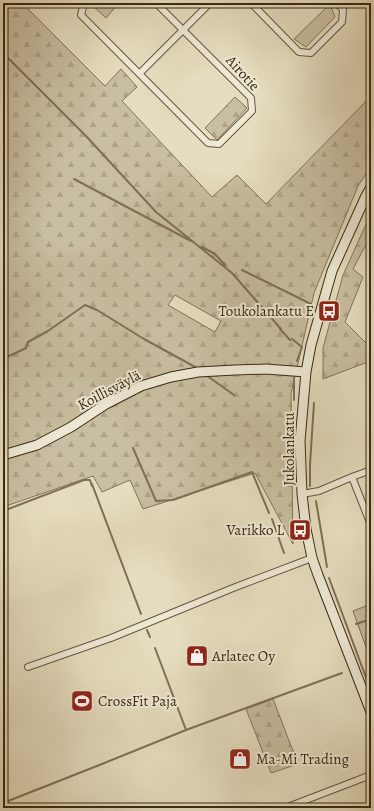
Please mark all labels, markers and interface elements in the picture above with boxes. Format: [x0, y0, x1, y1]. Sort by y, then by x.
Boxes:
street label: Airotie [221, 50, 265, 95]
bus stop icon: Toukolankatu E [316, 298, 342, 324]
place label: Toukolankatu E [219, 301, 314, 321]
street label: Koillisväylä [74, 365, 144, 415]
street label: Jukolankatu [279, 411, 299, 486]
bus stop icon: Varikko L [287, 517, 313, 543]
place label: Varikko L [225, 520, 284, 540]
shop icon: Arlatec Oy [184, 643, 210, 669]
place label: Arlatec Oy [211, 646, 275, 666]
sports icon: CrossFit Paja [69, 688, 95, 714]
place label: CrossFit Paja [98, 691, 177, 711]
shop icon: Ma-Mi Trading [227, 746, 253, 772]
place label: Ma-Mi Trading [256, 749, 349, 769]

